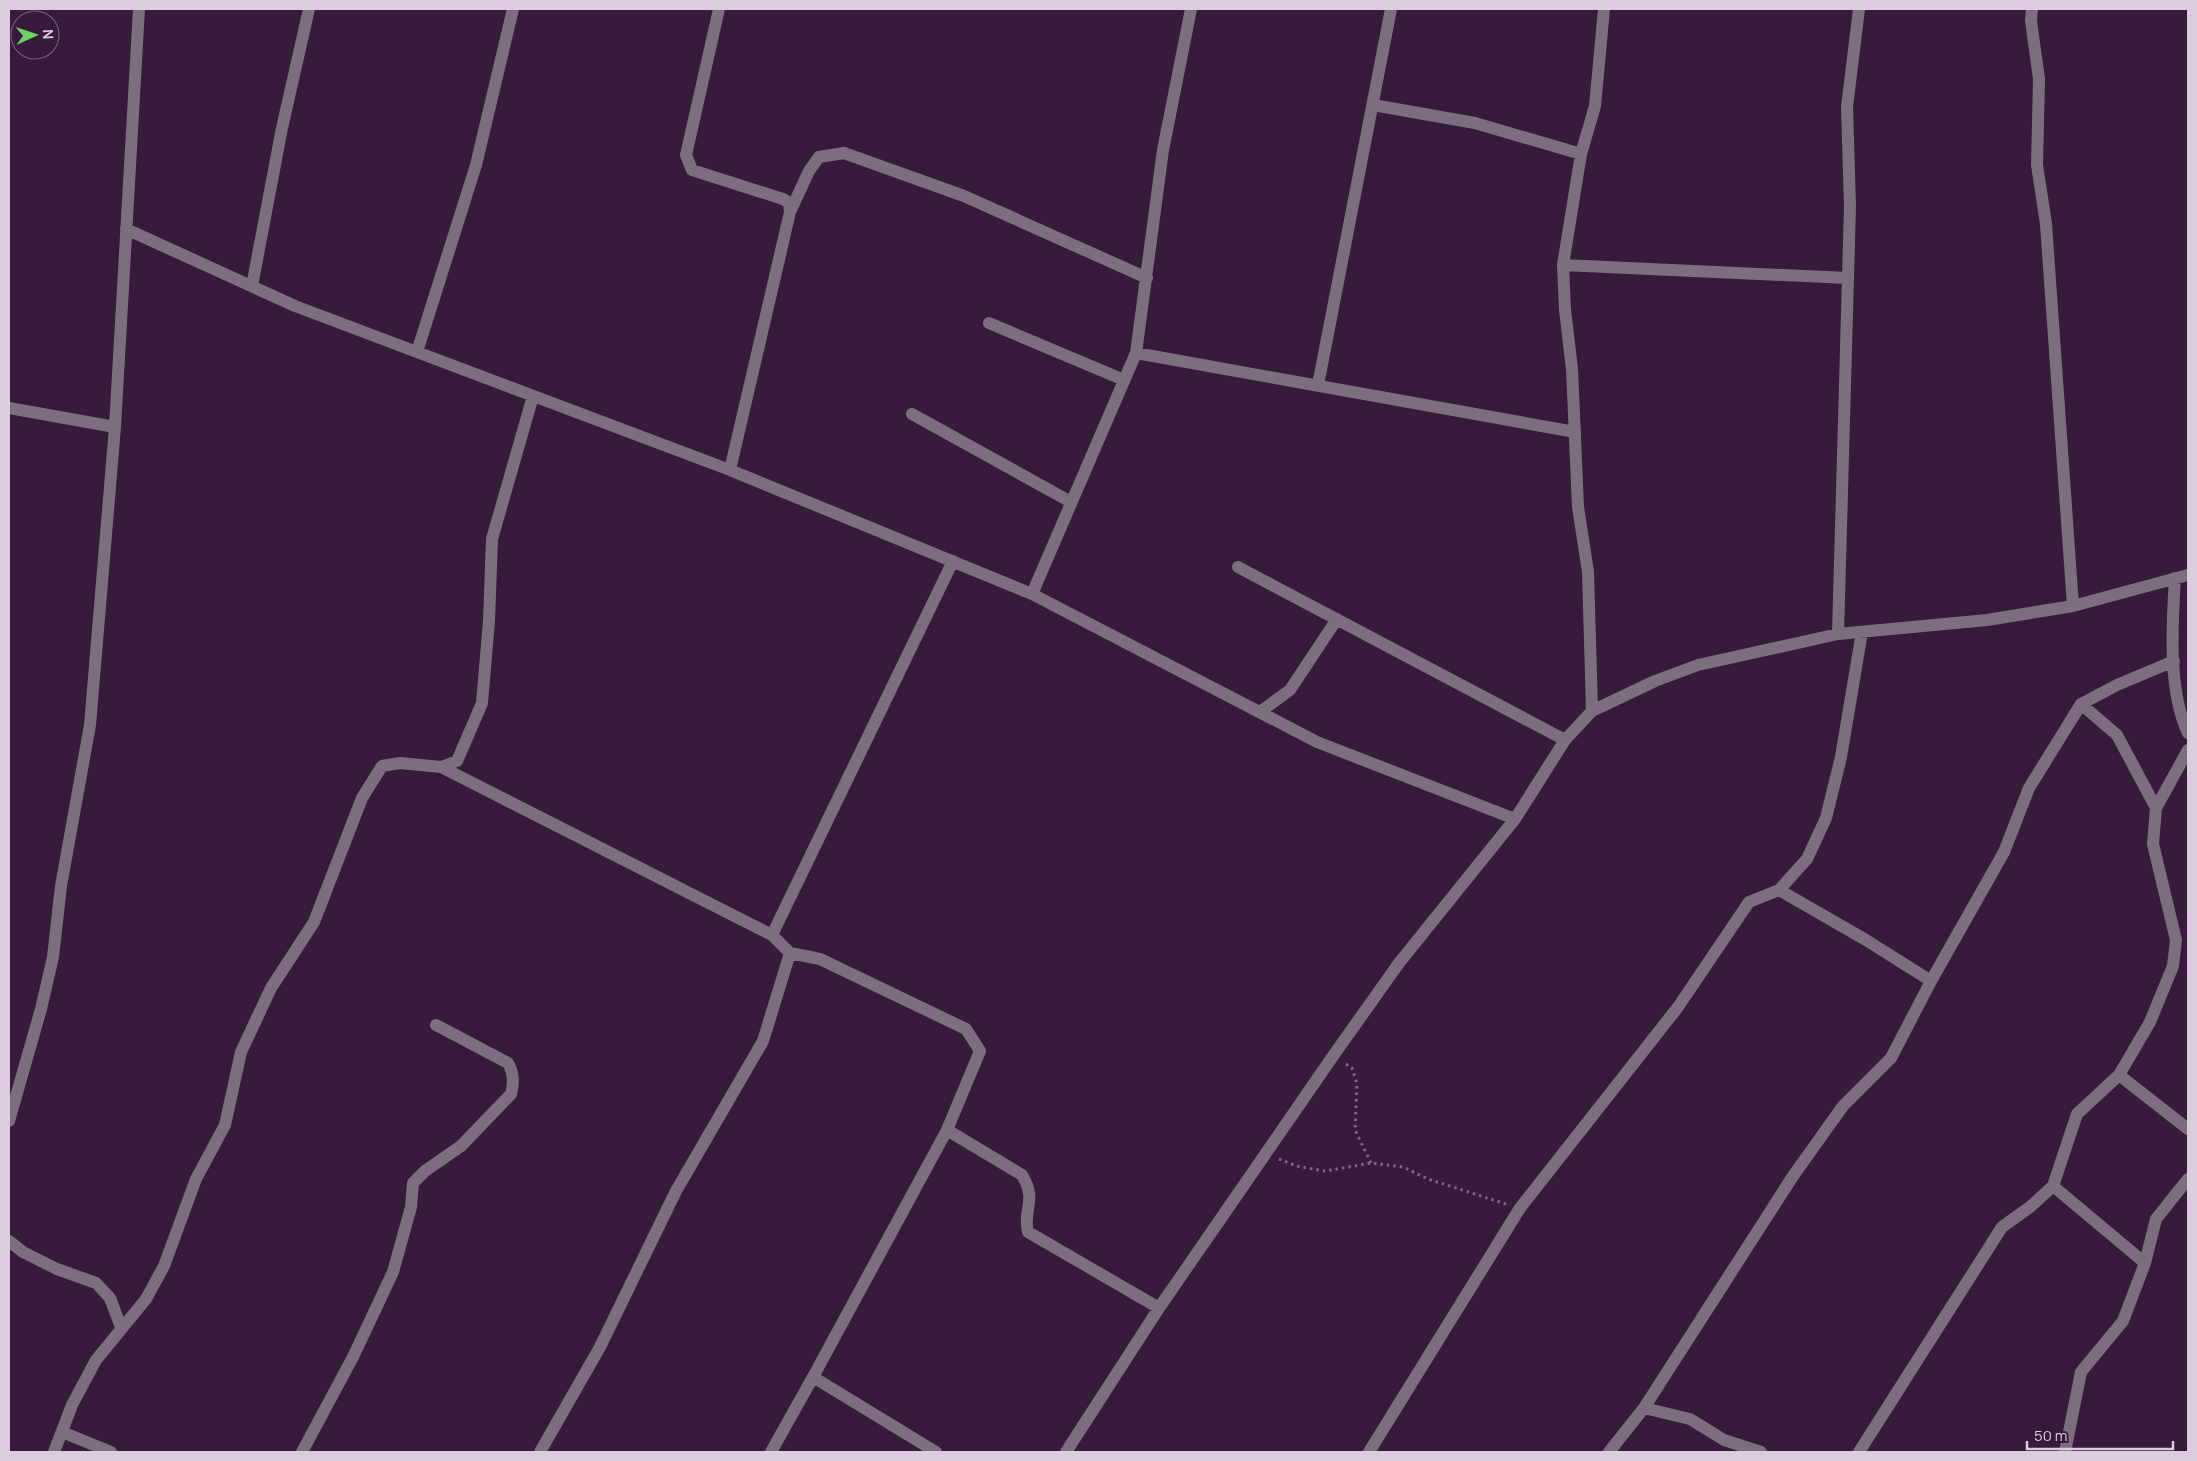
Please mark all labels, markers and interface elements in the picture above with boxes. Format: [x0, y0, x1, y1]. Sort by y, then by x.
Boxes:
north arrow [10, 10, 60, 60]
text: N [39, 29, 58, 40]
scale bar [2027, 1418, 2173, 1450]
text: 50 m [2034, 1425, 2068, 1446]

